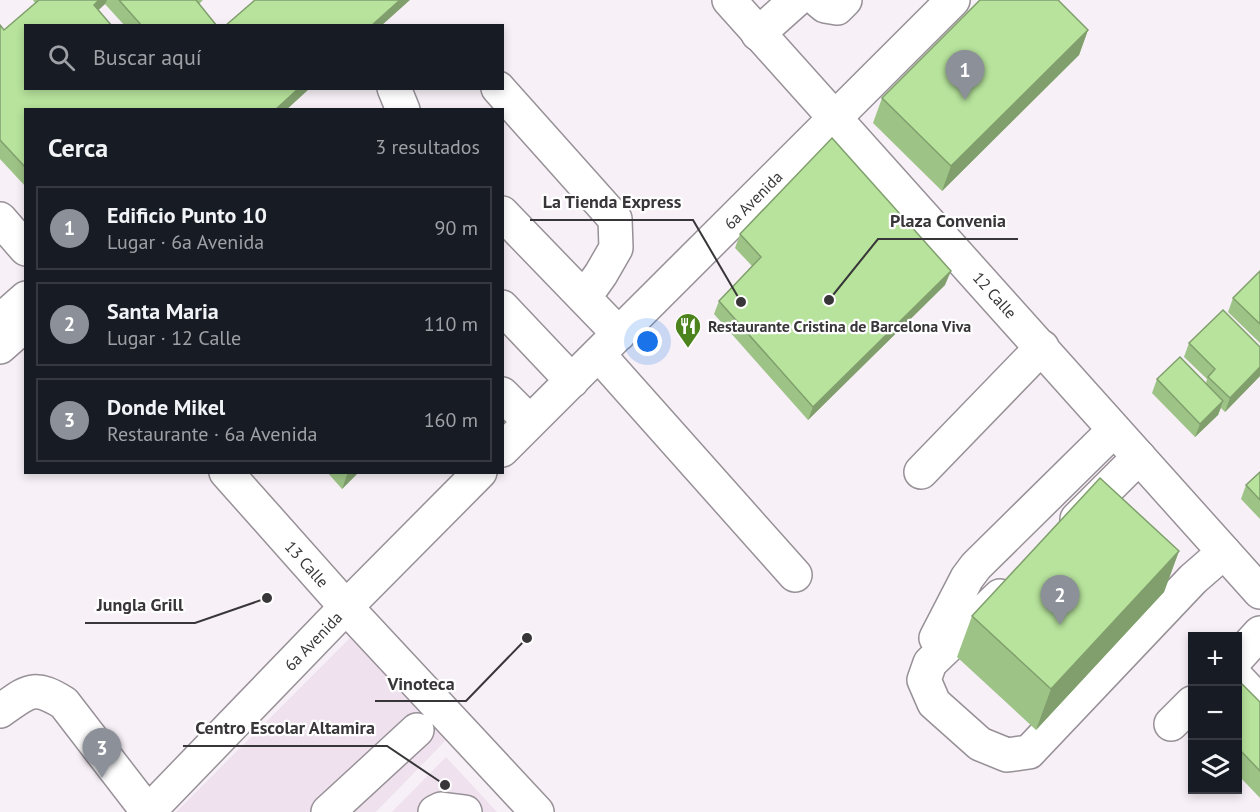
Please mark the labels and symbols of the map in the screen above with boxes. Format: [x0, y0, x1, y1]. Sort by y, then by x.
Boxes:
pin: 1 [946, 51, 984, 100]
street label: 6a Avenida [720, 167, 786, 233]
callout: La Tienda Express [530, 184, 693, 220]
text: La Tienda Express [543, 190, 682, 213]
callout: Plaza Convenia [878, 203, 1018, 239]
text: Plaza Convenia [890, 209, 1006, 232]
street label: 12 Calle [969, 268, 1021, 322]
restaurant icon: Restaurante Cristina de Barcelona Viva [673, 311, 703, 349]
place label: Restaurante Cristina de Barcelona Viva [708, 316, 971, 336]
your location [633, 327, 662, 356]
street label: 13 Calle [281, 537, 333, 591]
pin: 2 [1040, 576, 1080, 625]
callout: Jungla Grill [85, 587, 195, 623]
text: Jungla Grill [96, 593, 184, 616]
street label: 6a Avenida [280, 607, 346, 675]
callout: Vinoteca [375, 665, 466, 701]
text: Vinoteca [386, 672, 455, 695]
callout: Centro Escolar Altamira [183, 710, 387, 746]
text: Centro Escolar Altamira [195, 716, 375, 739]
pin: 3 [82, 728, 122, 778]

